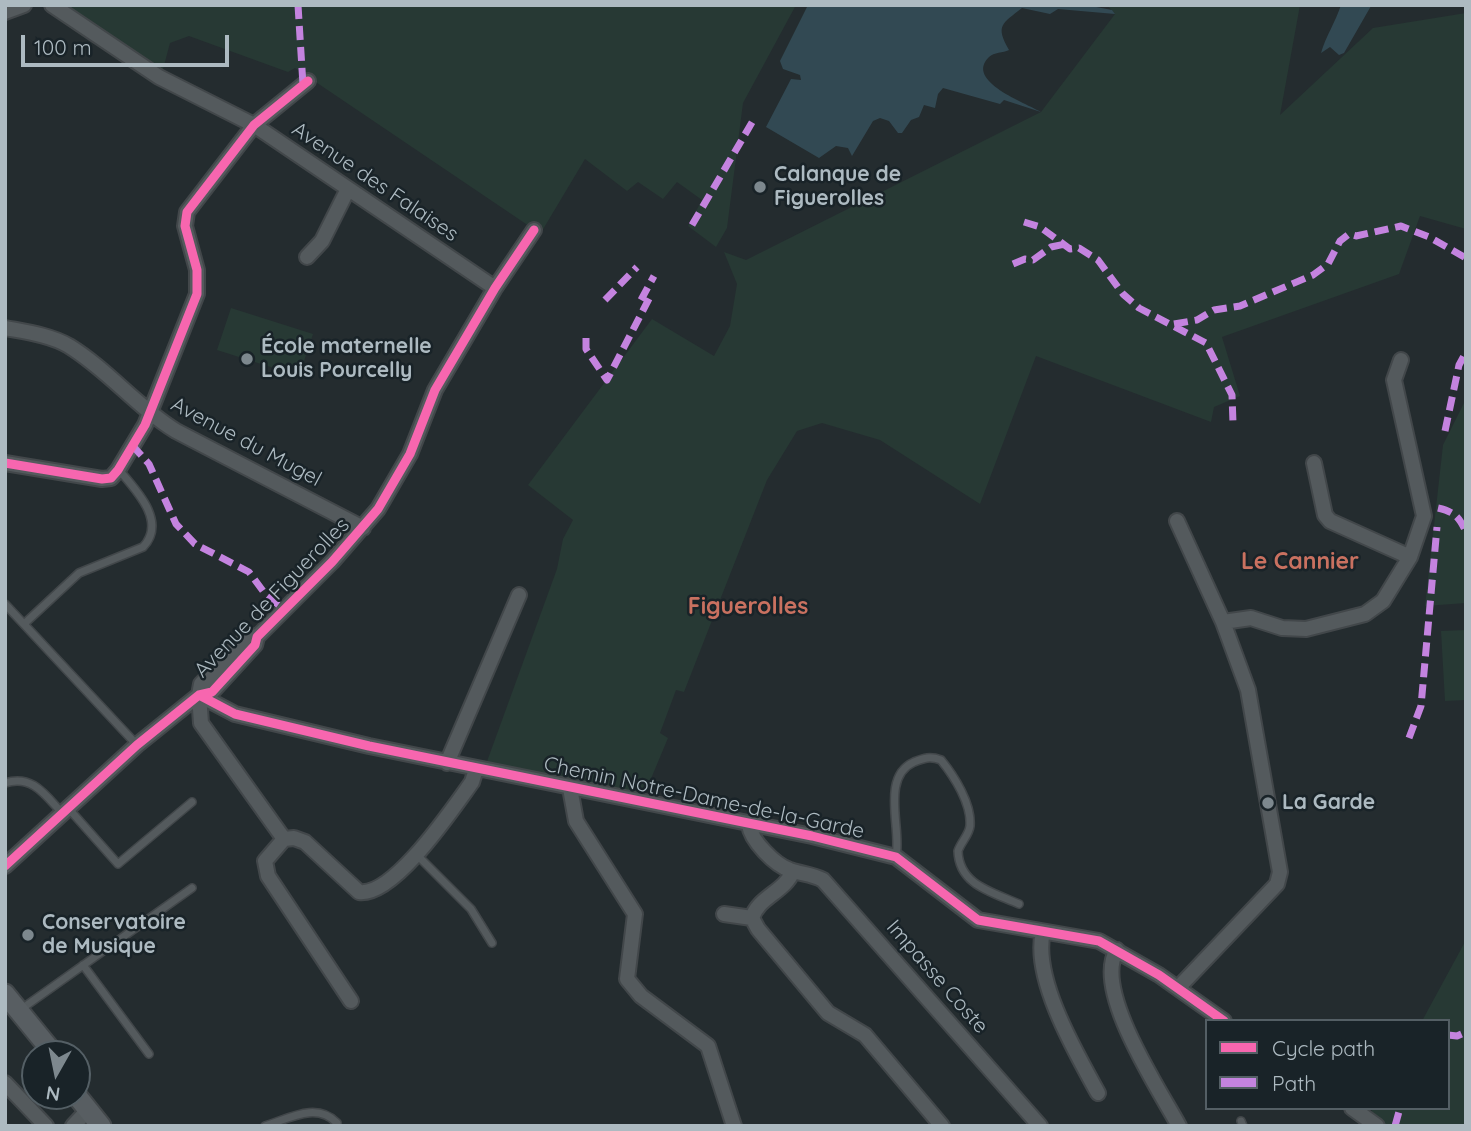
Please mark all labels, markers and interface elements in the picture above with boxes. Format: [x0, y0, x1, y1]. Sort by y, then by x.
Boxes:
scale bar [24, 21, 233, 65]
text: 100 m [34, 34, 92, 60]
street label: Avenue des Falaises [287, 117, 463, 247]
place label: Calanque de Figuerolles [774, 162, 901, 212]
marker: Calanque de Figuerolles [752, 179, 768, 195]
place label: École maternelle Louis Pourcelly [261, 334, 432, 384]
marker: École maternelle Louis Pourcelly [239, 351, 255, 367]
street label: Avenue du Mugel [166, 392, 326, 492]
street label: Avenue de Figuerolles [189, 513, 355, 683]
district label: Le Cannier [1241, 548, 1359, 576]
district label: Figuerolles [688, 593, 808, 621]
street label: Chemin Notre-Dame-de-la-Garde [541, 752, 867, 844]
place label: La Garde [1282, 790, 1375, 816]
marker: La Garde [1260, 795, 1276, 811]
place label: Conservatoire de Musique [42, 910, 186, 960]
street label: Impasse Coste [881, 915, 993, 1039]
marker: Conservatoire de Musique [20, 927, 36, 943]
legend [1205, 1019, 1450, 1110]
text: Cycle path [1272, 1035, 1375, 1061]
north arrow [21, 1040, 91, 1110]
text: Path [1272, 1070, 1316, 1096]
text: N [44, 1081, 62, 1107]

